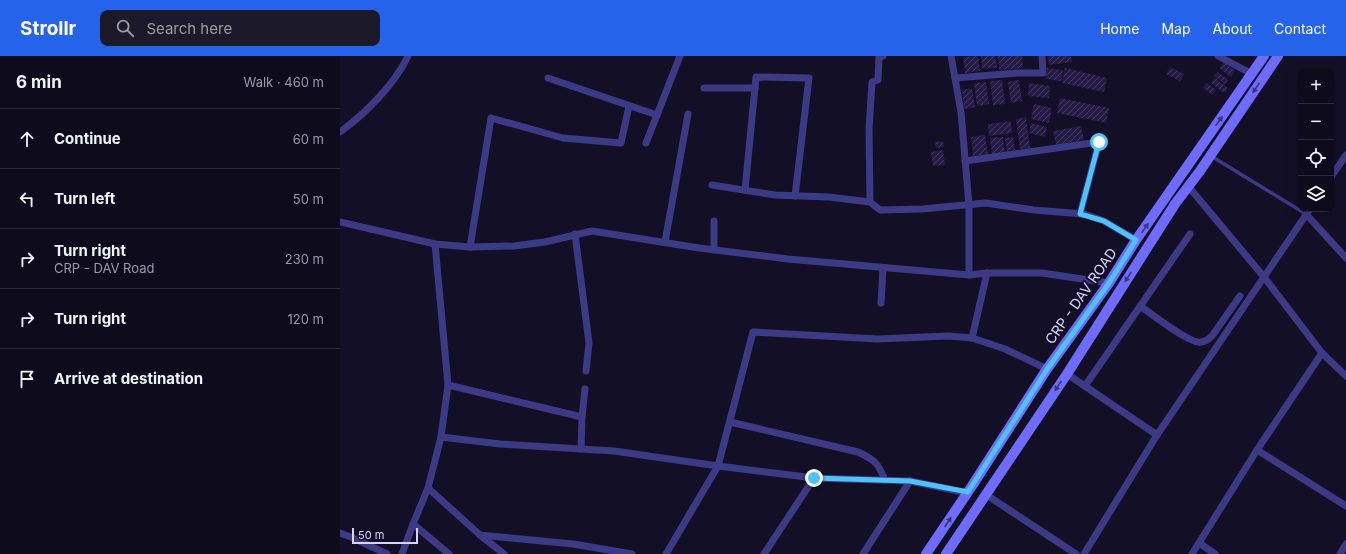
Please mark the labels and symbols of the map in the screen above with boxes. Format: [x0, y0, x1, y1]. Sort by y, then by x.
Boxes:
one-way arrow [1252, 83, 1260, 93]
one-way arrow [1215, 116, 1223, 126]
route start [1090, 133, 1108, 151]
one-way arrow [1141, 222, 1149, 233]
street label: CRP - DAV ROAD [1041, 244, 1120, 347]
one-way arrow [1125, 271, 1132, 283]
one-way arrow [1054, 381, 1062, 392]
route end [805, 469, 823, 487]
one-way arrow [944, 517, 952, 527]
scale bar [352, 526, 418, 545]

